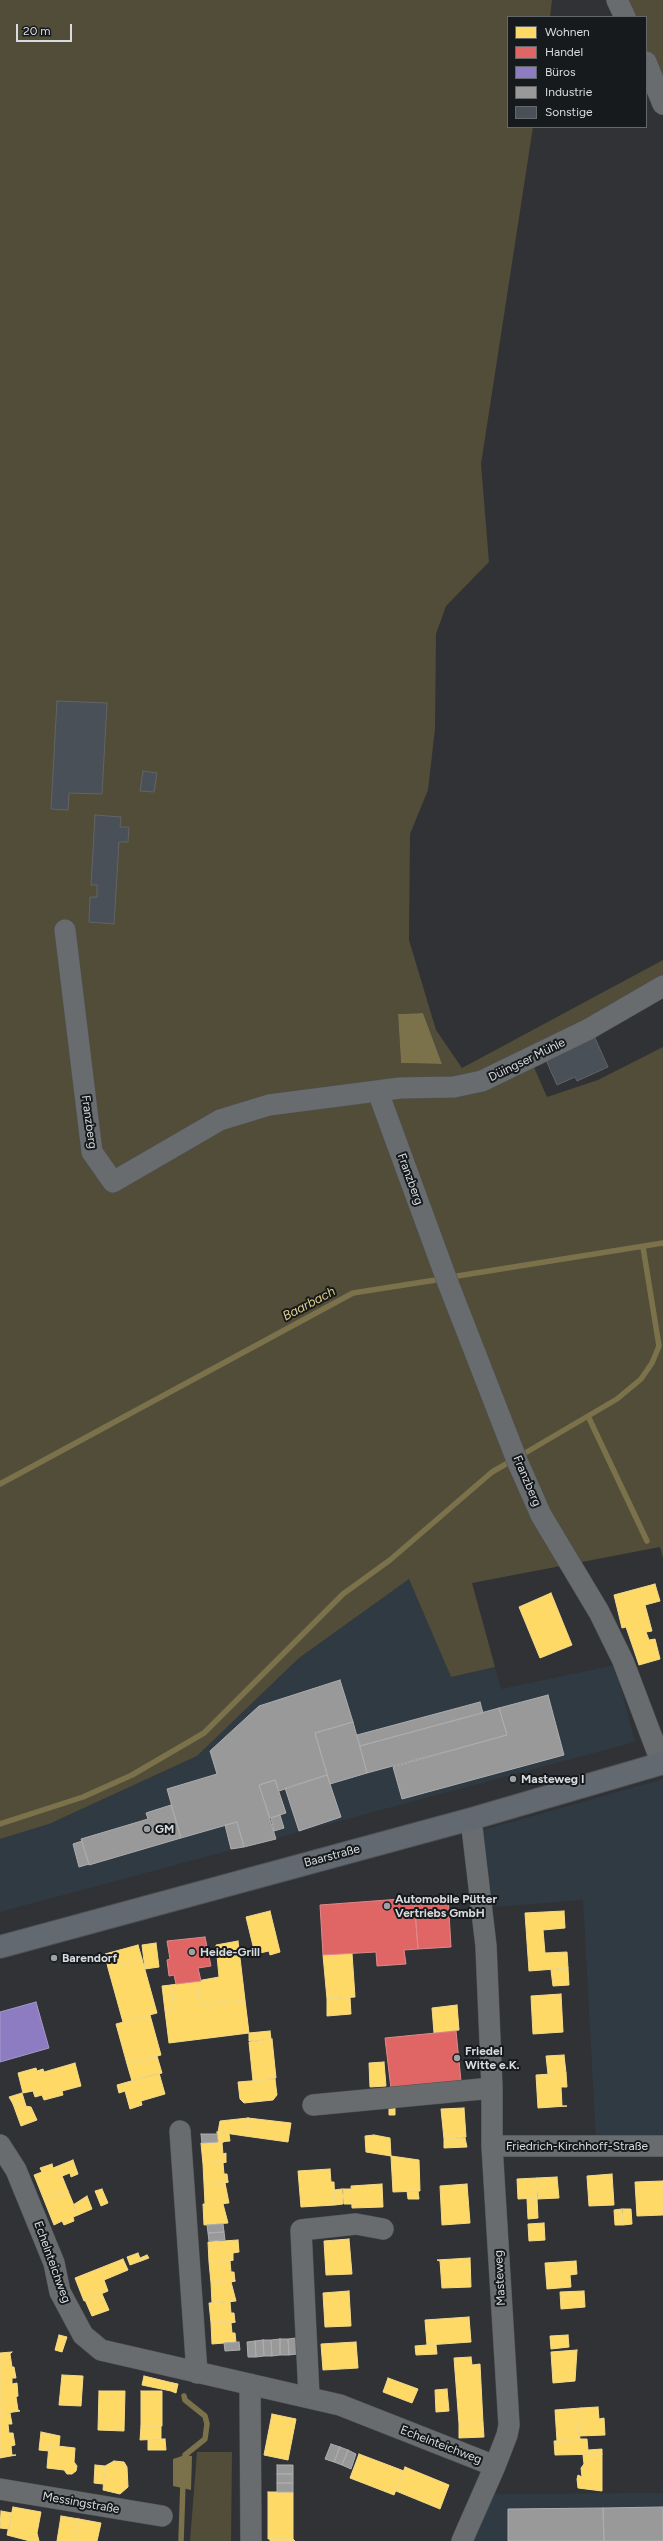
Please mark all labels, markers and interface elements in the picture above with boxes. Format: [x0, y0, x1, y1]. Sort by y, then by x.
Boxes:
scale bar [18, 16, 74, 42]
legend [507, 16, 647, 128]
text: 20 m [23, 24, 51, 38]
text: Wohnen [545, 25, 590, 39]
text: Handel [545, 45, 583, 59]
text: Büros [545, 65, 576, 79]
text: Industrie [545, 85, 592, 99]
text: Sonstige [545, 105, 593, 119]
street label: Düingser Mühle [486, 1035, 568, 1085]
street label: Franzberg [78, 1094, 100, 1150]
street label: Franzberg [394, 1151, 426, 1207]
water label: Baarbach [280, 1284, 338, 1324]
street label: Franzberg [510, 1453, 544, 1509]
place label: Masteweg I [521, 1772, 584, 1786]
marker: Masteweg I [508, 1774, 518, 1784]
place label: GM [155, 1822, 174, 1836]
marker: GM [142, 1824, 152, 1834]
street label: Baarstraße [302, 1842, 362, 1870]
place label: Automobile Pütter Vertriebs GmbH [395, 1892, 497, 1920]
marker: Automobile Pütter Vertriebs GmbH [382, 1901, 392, 1911]
place label: Heide-Grill [200, 1945, 260, 1959]
marker: Heide-Grill [187, 1947, 197, 1957]
place label: Barendorf [62, 1951, 117, 1965]
marker: Barendorf [49, 1953, 59, 1963]
place label: Friedel Witte e.K. [465, 2044, 520, 2072]
marker: Friedel Witte e.K. [452, 2053, 462, 2063]
street label: Friedrich-Kirchhoff-Straße [506, 2139, 648, 2153]
street label: Echelnteichweg [31, 2219, 73, 2305]
street label: Masteweg [491, 2250, 509, 2306]
street label: Echelnteichweg [398, 2423, 484, 2467]
street label: Messingstraße [41, 2489, 121, 2517]

